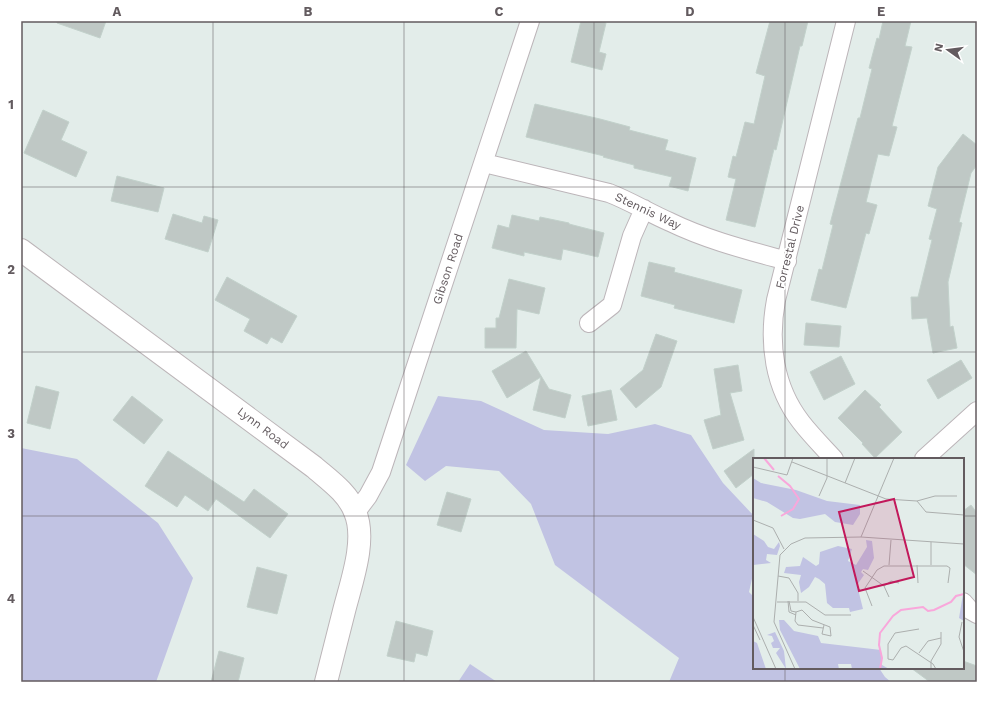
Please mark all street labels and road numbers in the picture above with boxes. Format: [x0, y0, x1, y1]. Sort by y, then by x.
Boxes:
street label: Stennis Way [613, 190, 684, 233]
street label: Forrestal Drive [773, 204, 807, 290]
street label: Gibson Road [430, 232, 466, 306]
street label: Lynn Road [235, 404, 291, 452]

